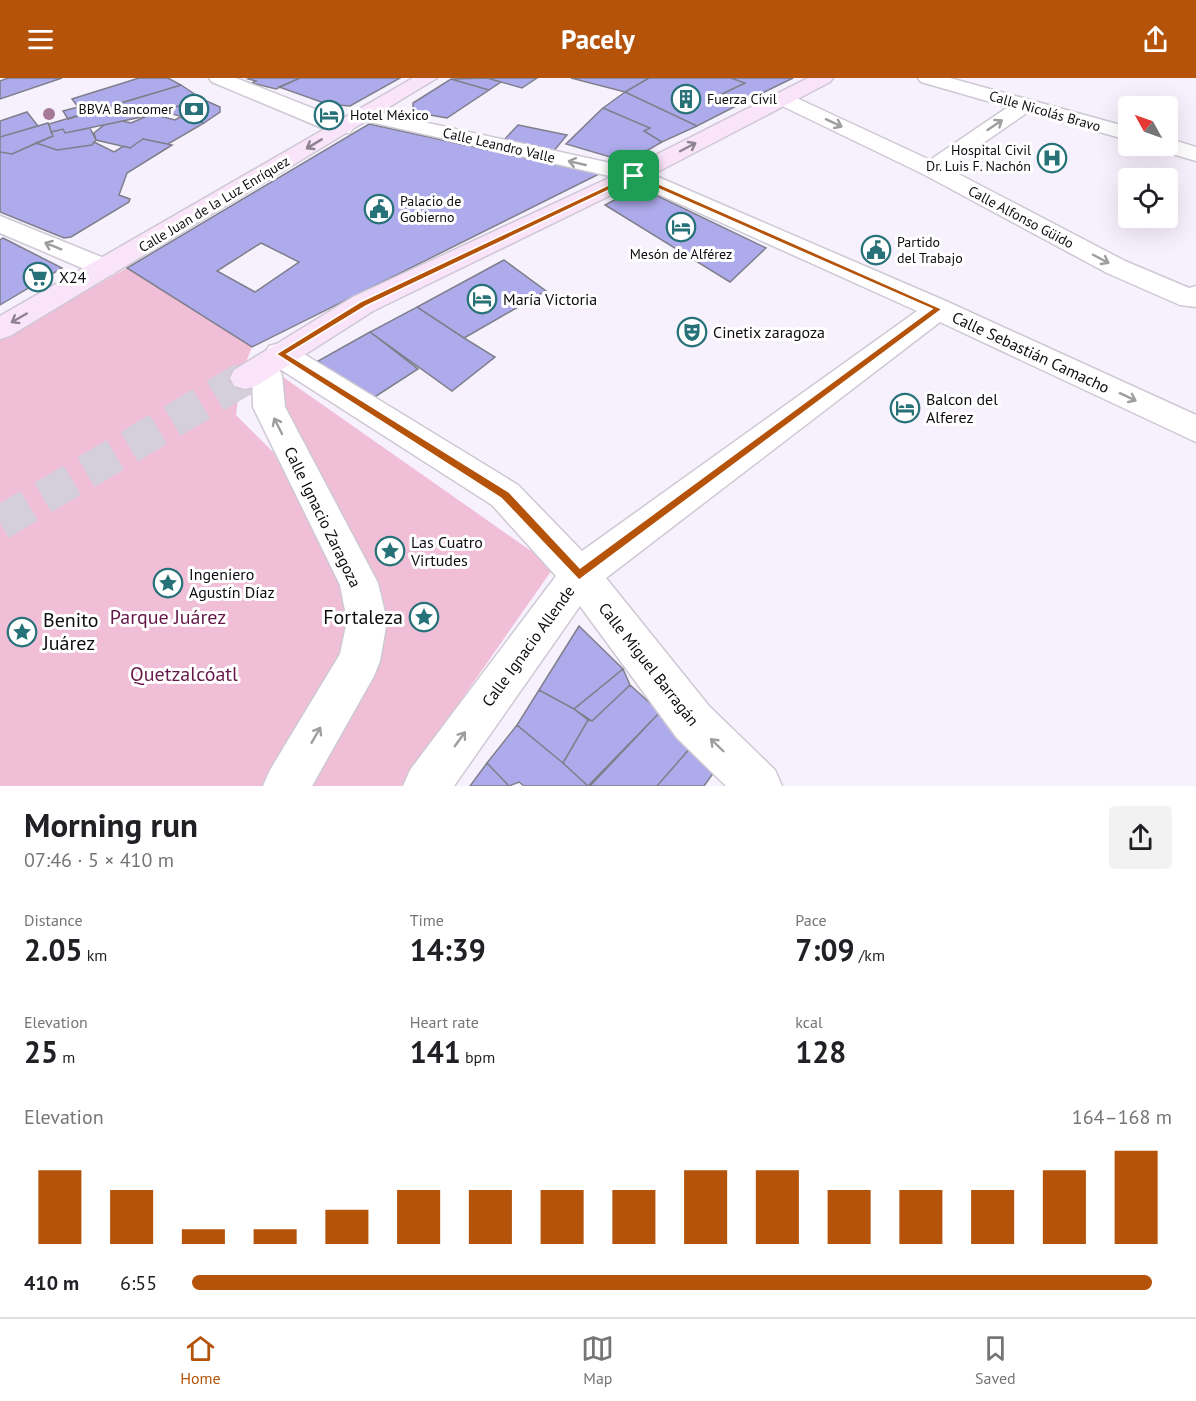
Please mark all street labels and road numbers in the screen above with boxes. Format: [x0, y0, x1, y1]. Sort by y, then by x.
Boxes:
street label: Calle Nicolás Bravo [987, 86, 1103, 136]
street label: Calle Leandro Valle [441, 123, 557, 167]
street label: Calle Juan de la Luz Enríquez [135, 152, 293, 256]
street label: Calle Alfonso Güido [965, 182, 1077, 252]
street label: Calle Sebastián Camacho [949, 307, 1113, 397]
street label: Calle Ignacio Zaragoza [280, 443, 366, 591]
street label: Calle Ignacio Allende [477, 582, 579, 710]
street label: Calle Miguel Barragán [595, 598, 703, 730]

